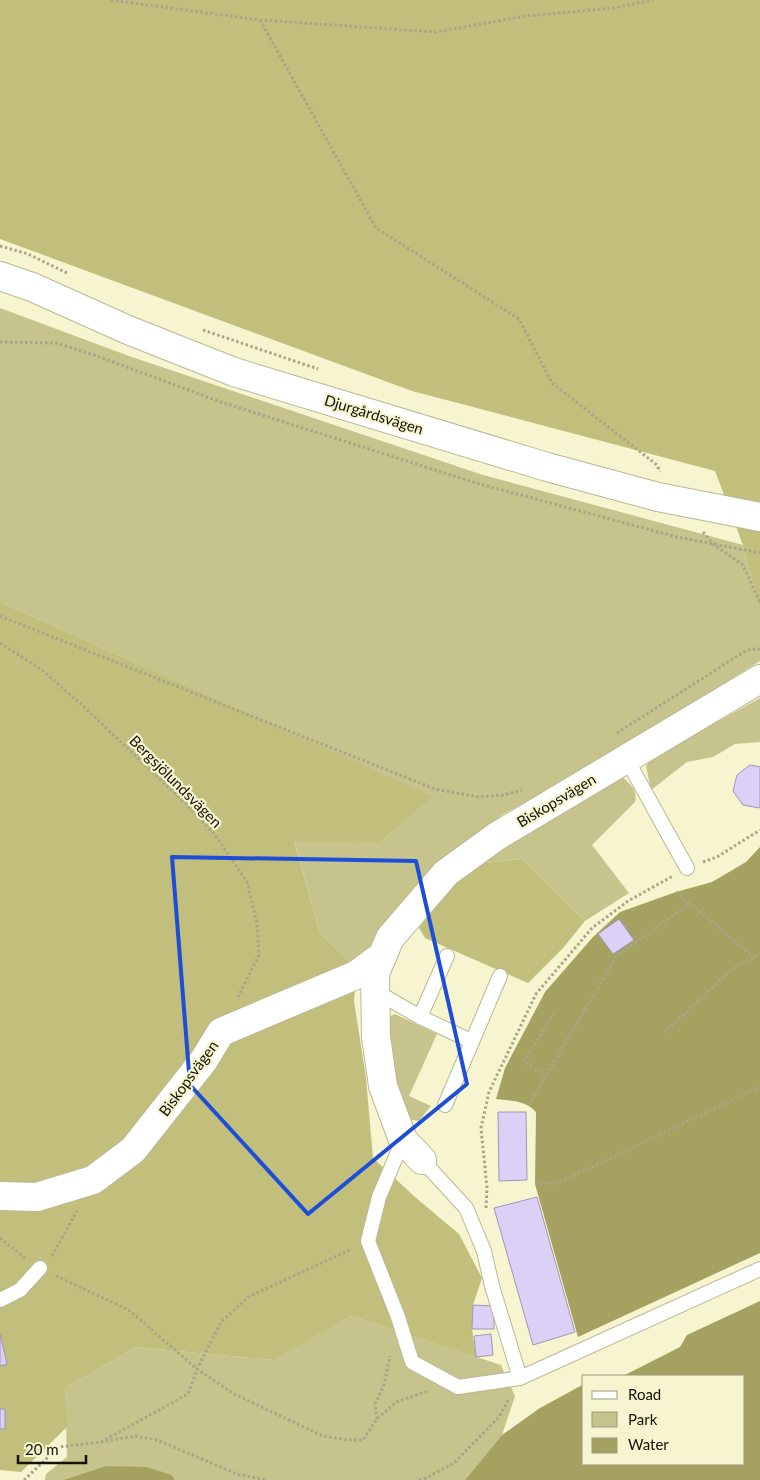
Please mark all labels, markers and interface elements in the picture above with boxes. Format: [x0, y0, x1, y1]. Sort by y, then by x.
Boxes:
street label: Djurgårdsvägen [322, 390, 426, 438]
street label: Bergsjölundsvägen [126, 731, 226, 831]
street label: Biskopsvägen [513, 769, 599, 831]
street label: Biskopsvägen [155, 1037, 221, 1119]
legend [582, 1375, 745, 1465]
text: Road [628, 1385, 661, 1403]
text: Park [628, 1410, 658, 1428]
scale bar [18, 1432, 85, 1464]
text: Water [628, 1435, 669, 1453]
text: 20 m [25, 1440, 59, 1458]

